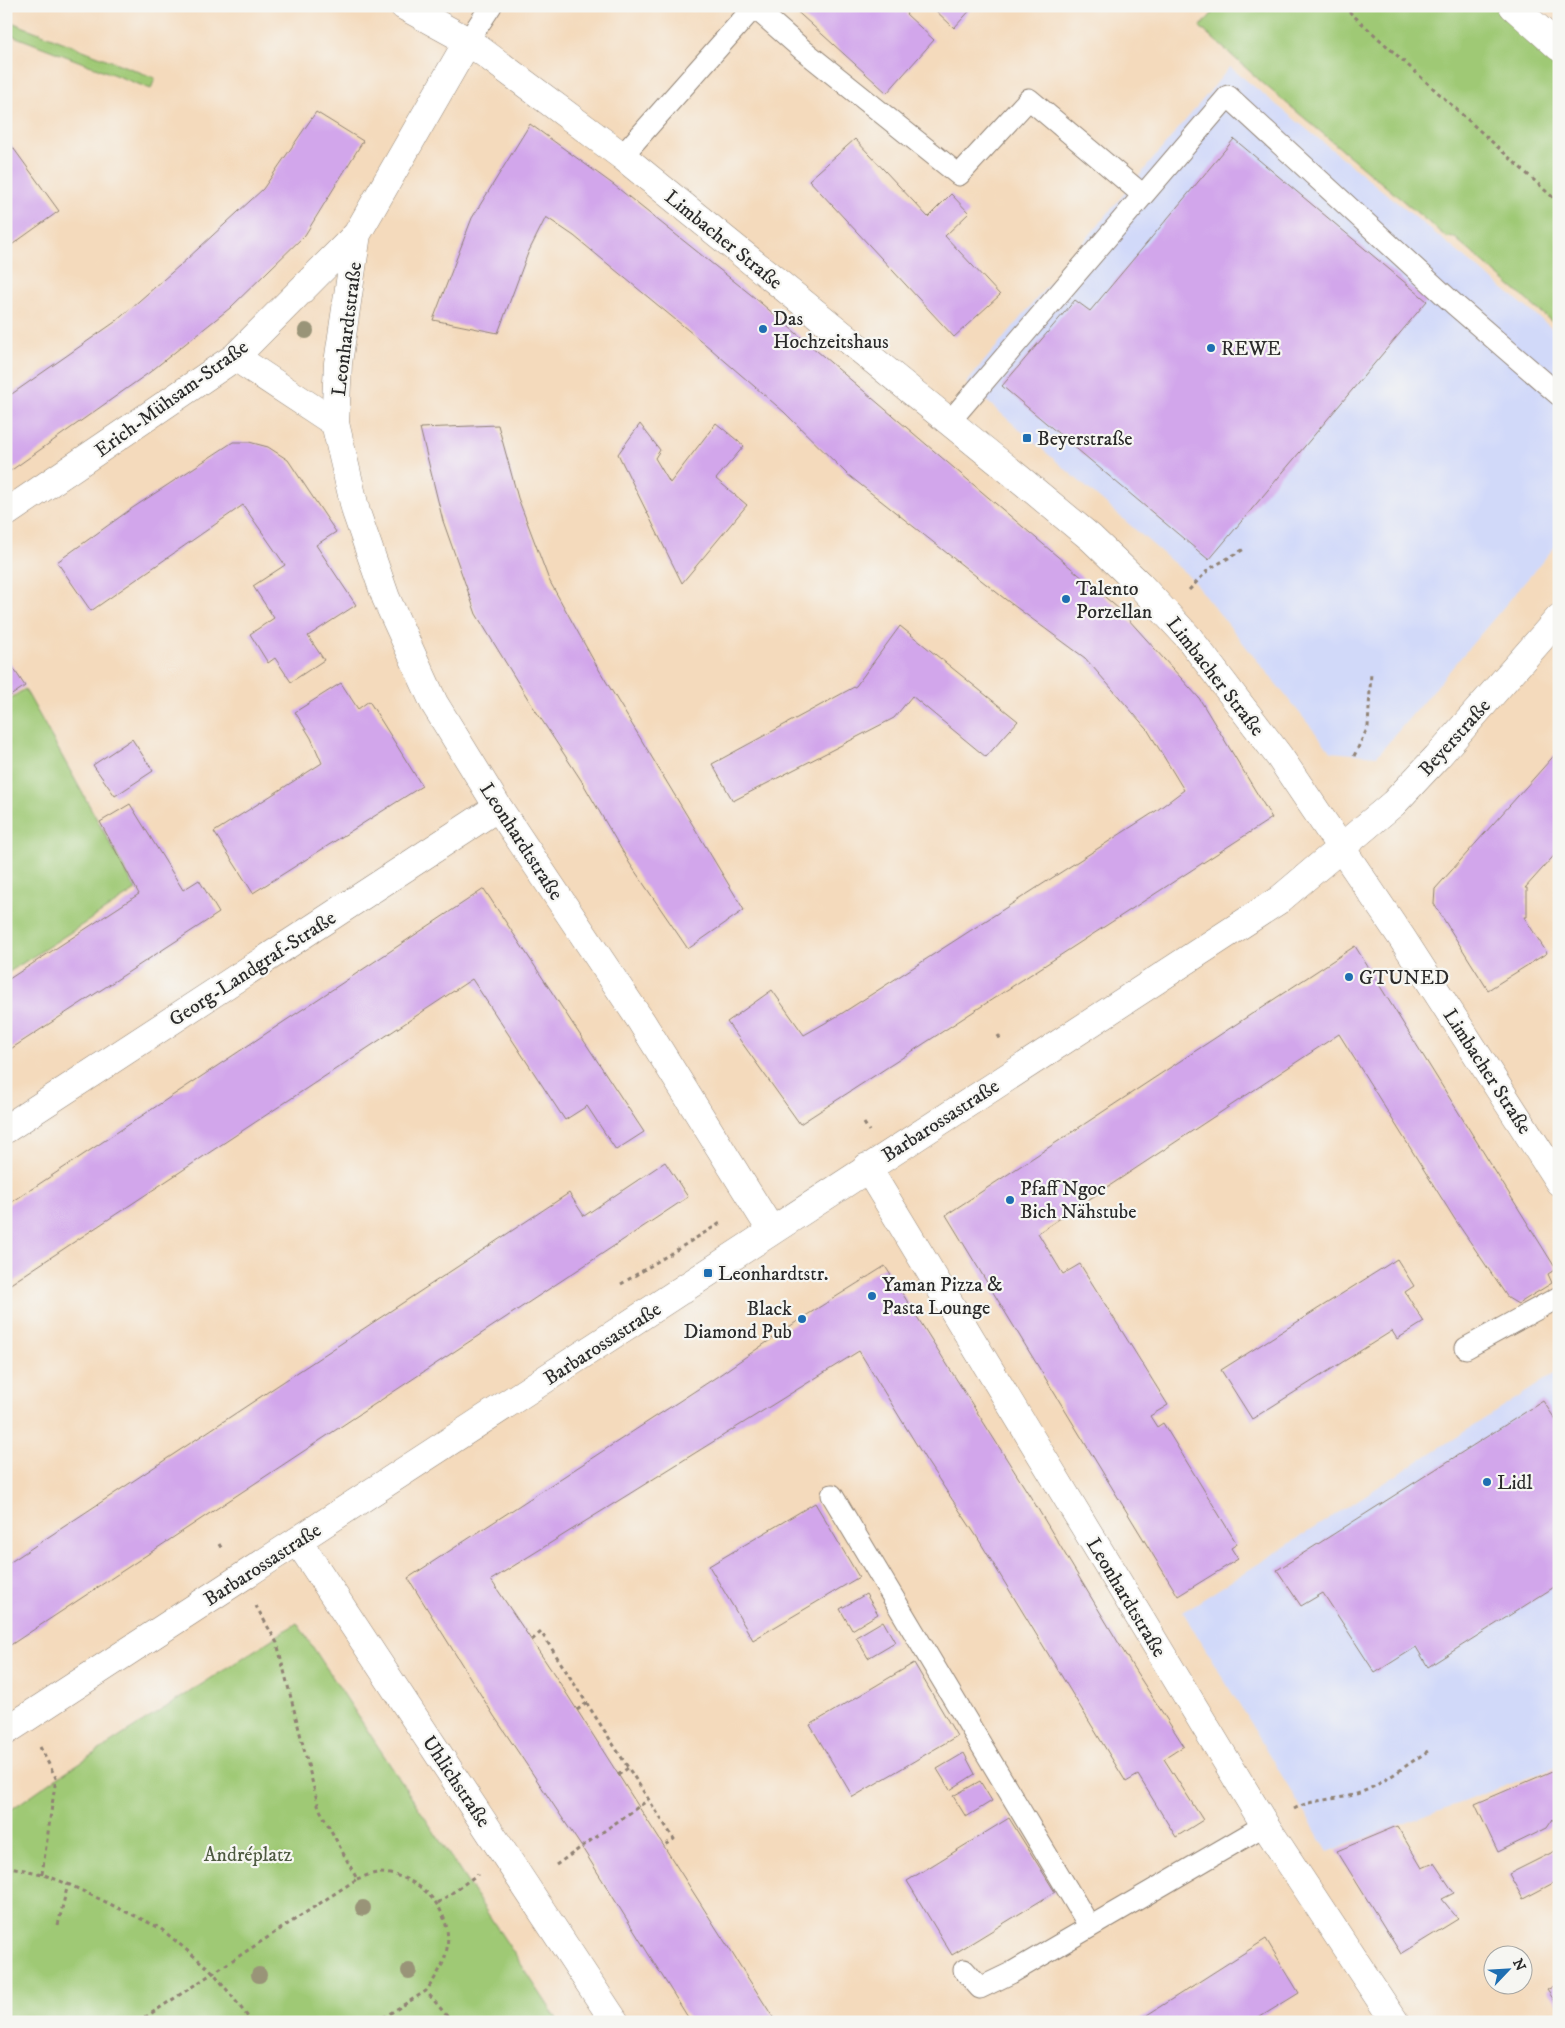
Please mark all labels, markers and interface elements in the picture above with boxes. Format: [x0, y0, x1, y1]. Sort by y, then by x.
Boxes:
street label: Limbacher Straße [659, 185, 787, 295]
street label: Leonhardtstraße [327, 261, 368, 398]
place label: Das Hochzeitshaus [773, 307, 889, 355]
marker: Das Hochzeitshaus [757, 323, 769, 335]
street label: Erich-Mühsam-Straße [90, 335, 254, 463]
place label: REWE [1221, 337, 1281, 362]
marker: REWE [1205, 342, 1217, 354]
place label: Beyerstraße [1037, 427, 1133, 452]
marker: Beyerstraße [1021, 432, 1033, 444]
place label: Talento Porzellan [1076, 577, 1153, 625]
marker: Talento Porzellan [1060, 593, 1072, 605]
street label: Limbacher Straße [1160, 612, 1269, 742]
street label: Beyerstraße [1414, 694, 1496, 782]
street label: Leonhardtstraße [473, 778, 568, 905]
street label: Georg-Landgraf-Straße [165, 906, 341, 1033]
place label: GTUNED [1359, 966, 1449, 991]
marker: GTUNED [1343, 971, 1355, 983]
street label: Limbacher Straße [1437, 1004, 1537, 1139]
street label: Barbarossastraße [877, 1074, 1004, 1168]
place label: Pfaff Ngoc Bich Nähstube [1020, 1177, 1136, 1225]
marker: Pfaff Ngoc Bich Nähstube [1004, 1194, 1016, 1206]
place label: Leonhardtstr. [718, 1262, 829, 1287]
marker: Leonhardtstr. [702, 1267, 714, 1279]
place label: Yaman Pizza & Pasta Lounge [882, 1273, 1002, 1321]
marker: Yaman Pizza & Pasta Lounge [866, 1290, 878, 1302]
street label: Barbarossastraße [539, 1297, 666, 1391]
place label: Black Diamond Pub [683, 1297, 792, 1345]
marker: Black Diamond Pub [796, 1313, 808, 1325]
place label: Lidl [1497, 1471, 1533, 1496]
marker: Lidl [1481, 1476, 1493, 1488]
street label: Barbarossastraße [199, 1518, 326, 1612]
street label: Leonhardtstraße [1080, 1533, 1171, 1662]
street label: Uhlichstraße [416, 1731, 496, 1833]
park label: Andréplatz [204, 1843, 292, 1868]
north arrow [1482, 1946, 1532, 1996]
text: N [1508, 1956, 1530, 1974]

